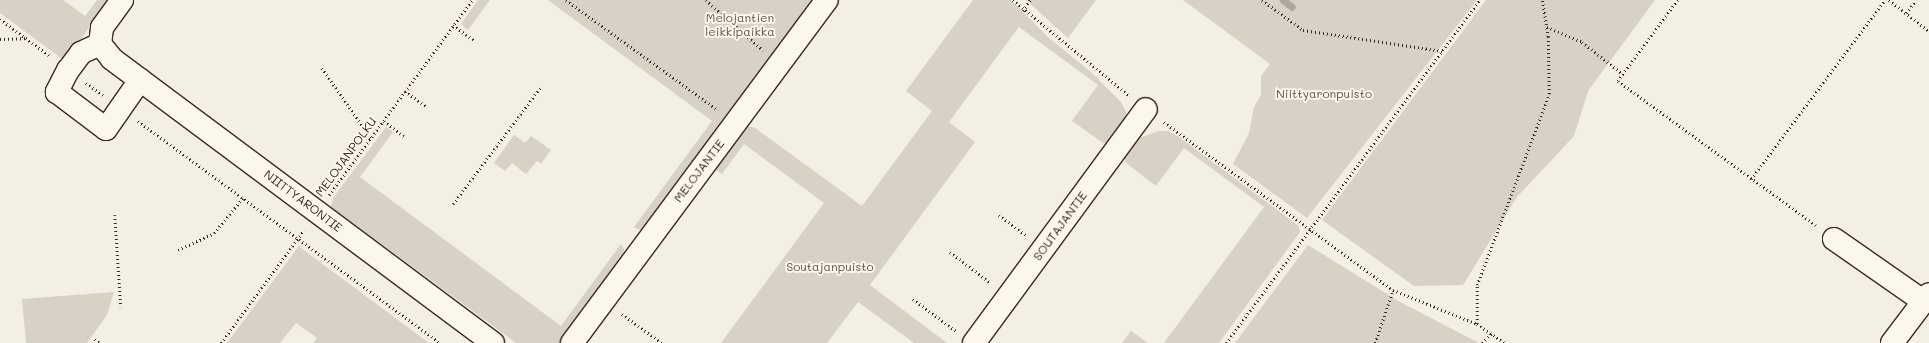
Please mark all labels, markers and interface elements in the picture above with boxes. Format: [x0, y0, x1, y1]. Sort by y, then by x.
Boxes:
park label: Melojantien leikkipaikka [705, 11, 775, 39]
park label: Niittyaronpuisto [1276, 87, 1372, 101]
street label: MELOJANPOLKU [312, 115, 380, 199]
street label: MELOJANTIE [671, 137, 727, 205]
street label: NIITTYARONTIE [261, 167, 345, 235]
street label: SOUTAJANTIE [1030, 189, 1090, 263]
park label: Soutajanpuisto [786, 260, 874, 274]

